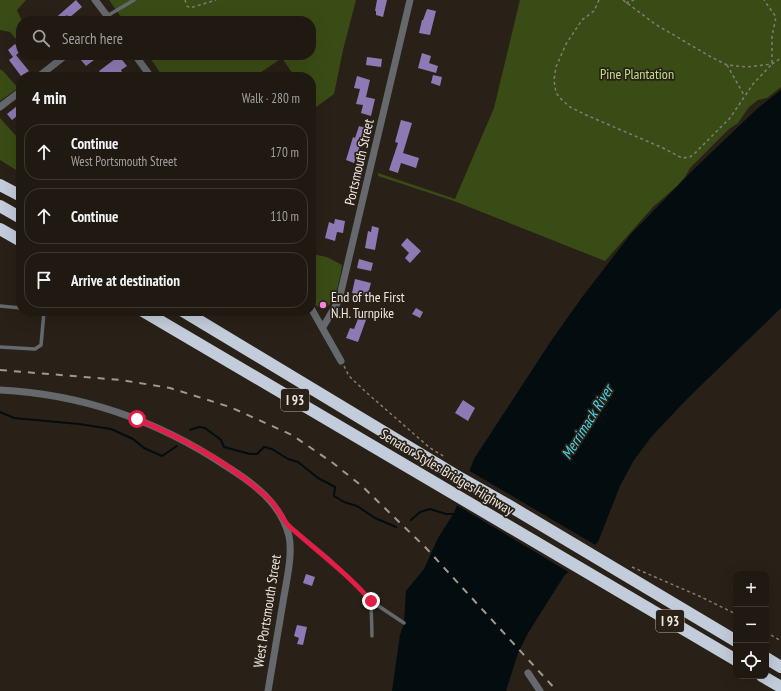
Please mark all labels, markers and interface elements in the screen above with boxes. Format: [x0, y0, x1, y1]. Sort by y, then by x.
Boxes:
search box [16, 16, 316, 60]
icon: search [30, 27, 52, 49]
text: Search here [62, 29, 123, 48]
park label: Pine Plantation [600, 65, 674, 83]
text: 4 min [32, 87, 66, 109]
text: Walk · 280 m [242, 90, 300, 107]
street label: Portsmouth Street [340, 117, 378, 207]
text: Continue [71, 134, 118, 153]
icon: ahead [33, 141, 55, 163]
text: 170 m [270, 144, 299, 161]
text: West Portsmouth Street [71, 153, 177, 170]
icon: ahead [33, 205, 55, 227]
text: Continue [71, 207, 118, 226]
text: 110 m [270, 208, 299, 225]
icon: arrive [33, 269, 55, 291]
text: Arrive at destination [71, 271, 180, 290]
place label: End of the First N.H. Turnpike [331, 288, 405, 322]
marker: End of the First N.H. Turnpike [318, 300, 328, 310]
water label: Merrimack River [557, 380, 618, 462]
road number: I 93 [281, 389, 309, 411]
route start [128, 410, 146, 428]
street label: Senator Styles Bridges Highway [377, 425, 518, 519]
street label: West Portsmouth Street [249, 553, 285, 669]
map controls [733, 571, 769, 679]
button: + [733, 571, 769, 607]
route end [362, 592, 380, 610]
button: − [733, 607, 769, 643]
road number: I 93 [656, 610, 684, 632]
button: locate [733, 643, 769, 679]

